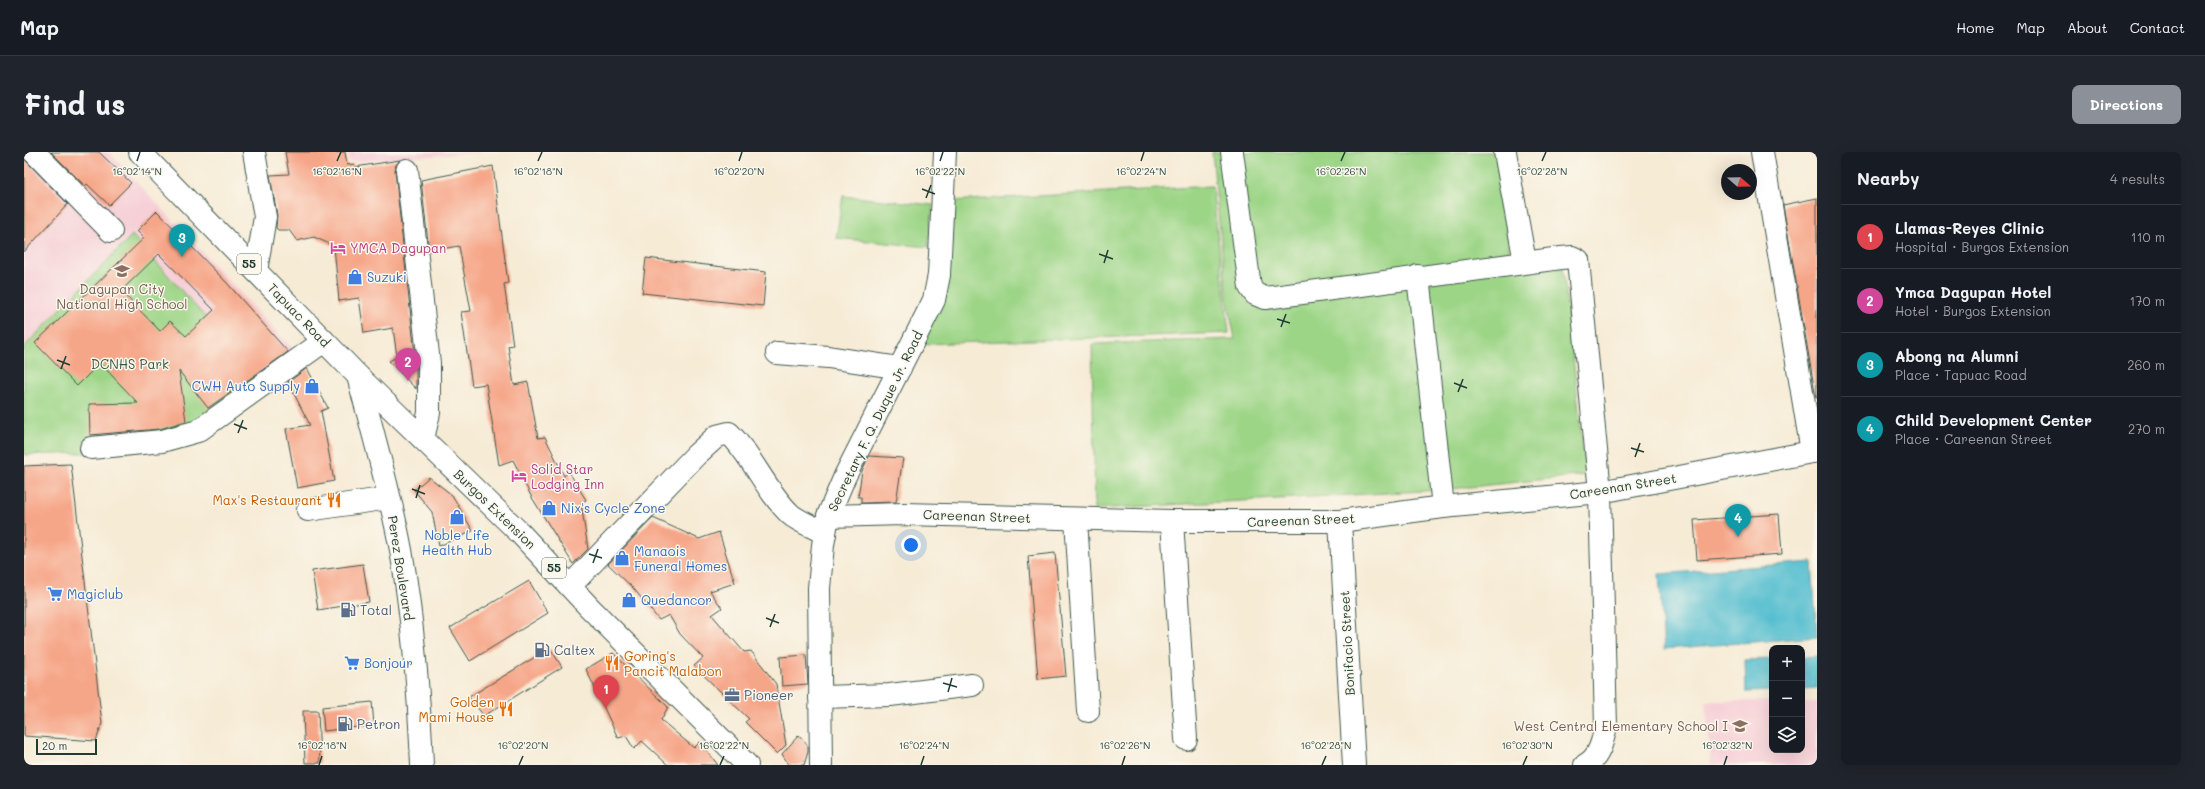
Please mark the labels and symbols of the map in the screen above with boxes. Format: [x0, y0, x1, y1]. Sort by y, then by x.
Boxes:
text: 16°02'14"N [112, 164, 162, 178]
text: 16°02'16"N [312, 164, 362, 178]
text: 16°02'18"N [513, 164, 563, 178]
text: 16°02'20"N [714, 164, 764, 178]
text: 16°02'22"N [915, 164, 965, 178]
text: 16°02'24"N [1116, 164, 1166, 178]
text: 16°02'26"N [1316, 164, 1366, 178]
text: 16°02'28"N [1517, 164, 1567, 178]
north arrow [1721, 164, 1757, 200]
pin: 3 [169, 224, 195, 257]
hotel icon: YMCA Dagupan [329, 239, 347, 257]
place label: YMCA Dagupan [350, 239, 446, 256]
road number: 55 [237, 254, 261, 274]
school or university icon: Dagupan City National High School [113, 262, 131, 280]
shop icon: Suzuki [346, 268, 364, 286]
place label: Suzuki [367, 268, 407, 285]
street label: Tapuac Road [264, 279, 334, 350]
place label: Dagupan City National High School [56, 280, 188, 312]
street label: Secretary F. Q. Duque Jr. Road [823, 328, 926, 514]
pin: 2 [395, 348, 421, 381]
park label: DCNHS Park [91, 355, 169, 372]
place label: CWH Auto Supply [192, 377, 300, 394]
shop icon: CWH Auto Supply [303, 377, 321, 395]
place label: Solid Star Lodging Inn [531, 460, 604, 492]
street label: Burgos Extension [451, 465, 540, 552]
hotel icon: Solid Star Lodging Inn [510, 467, 528, 485]
street label: Careenan Street [1568, 469, 1678, 502]
place label: Max's Restaurant [212, 491, 322, 508]
restaurant icon: Max's Restaurant [325, 491, 343, 509]
shop icon: Nix's Cycle Zone [540, 499, 558, 517]
place label: Nix's Cycle Zone [561, 499, 665, 516]
pin: 4 [1725, 504, 1751, 537]
street label: Careenan Street [923, 505, 1032, 526]
shop icon: Noble Life Health Hub [448, 508, 466, 526]
street label: Careenan Street [1247, 509, 1356, 530]
street label: Perez Boulevard [385, 514, 418, 622]
place label: Noble Life Health Hub [422, 526, 492, 558]
your location [901, 535, 921, 555]
place label: Manaois Funeral Homes [634, 542, 727, 574]
shop icon: Manaois Funeral Homes [613, 549, 631, 567]
road number: 55 [542, 558, 566, 578]
supermarket icon: Magiclub [46, 585, 64, 603]
place label: Magiclub [67, 585, 123, 602]
street label: Bonifacio Street [1335, 590, 1358, 696]
shop icon: Quedancor [620, 591, 638, 609]
place label: Quedancor [641, 591, 712, 608]
fuel station icon: Total [339, 601, 357, 619]
place label: Total [360, 601, 392, 618]
fuel station icon: Caltex [533, 641, 551, 659]
place label: Caltex [554, 641, 595, 658]
place label: Goring's Pancit Malabon [624, 647, 722, 679]
supermarket icon: Bonjour [343, 654, 361, 672]
place label: Bonjour [364, 654, 413, 671]
restaurant icon: Goring's Pancit Malabon [603, 654, 621, 672]
pin: 1 [593, 675, 619, 708]
office icon: Pioneer [723, 686, 741, 704]
place label: Pioneer [744, 686, 793, 703]
place label: Golden Mami House [419, 693, 494, 725]
restaurant icon: Golden Mami House [497, 700, 515, 718]
fuel station icon: Petron [336, 715, 354, 733]
place label: Petron [357, 715, 400, 732]
place label: West Central Elementary School I [1514, 717, 1728, 734]
school or university icon: West Central Elementary School I [1731, 717, 1749, 735]
scale bar [36, 737, 97, 756]
text: 16°02'18"N [297, 738, 347, 752]
text: 16°02'20"N [498, 738, 548, 752]
text: 16°02'22"N [699, 738, 749, 752]
text: 16°02'24"N [899, 738, 949, 752]
text: 16°02'26"N [1100, 738, 1150, 752]
text: 16°02'28"N [1301, 738, 1351, 752]
text: 16°02'30"N [1501, 738, 1553, 752]
text: 16°02'32"N [1702, 738, 1752, 752]

